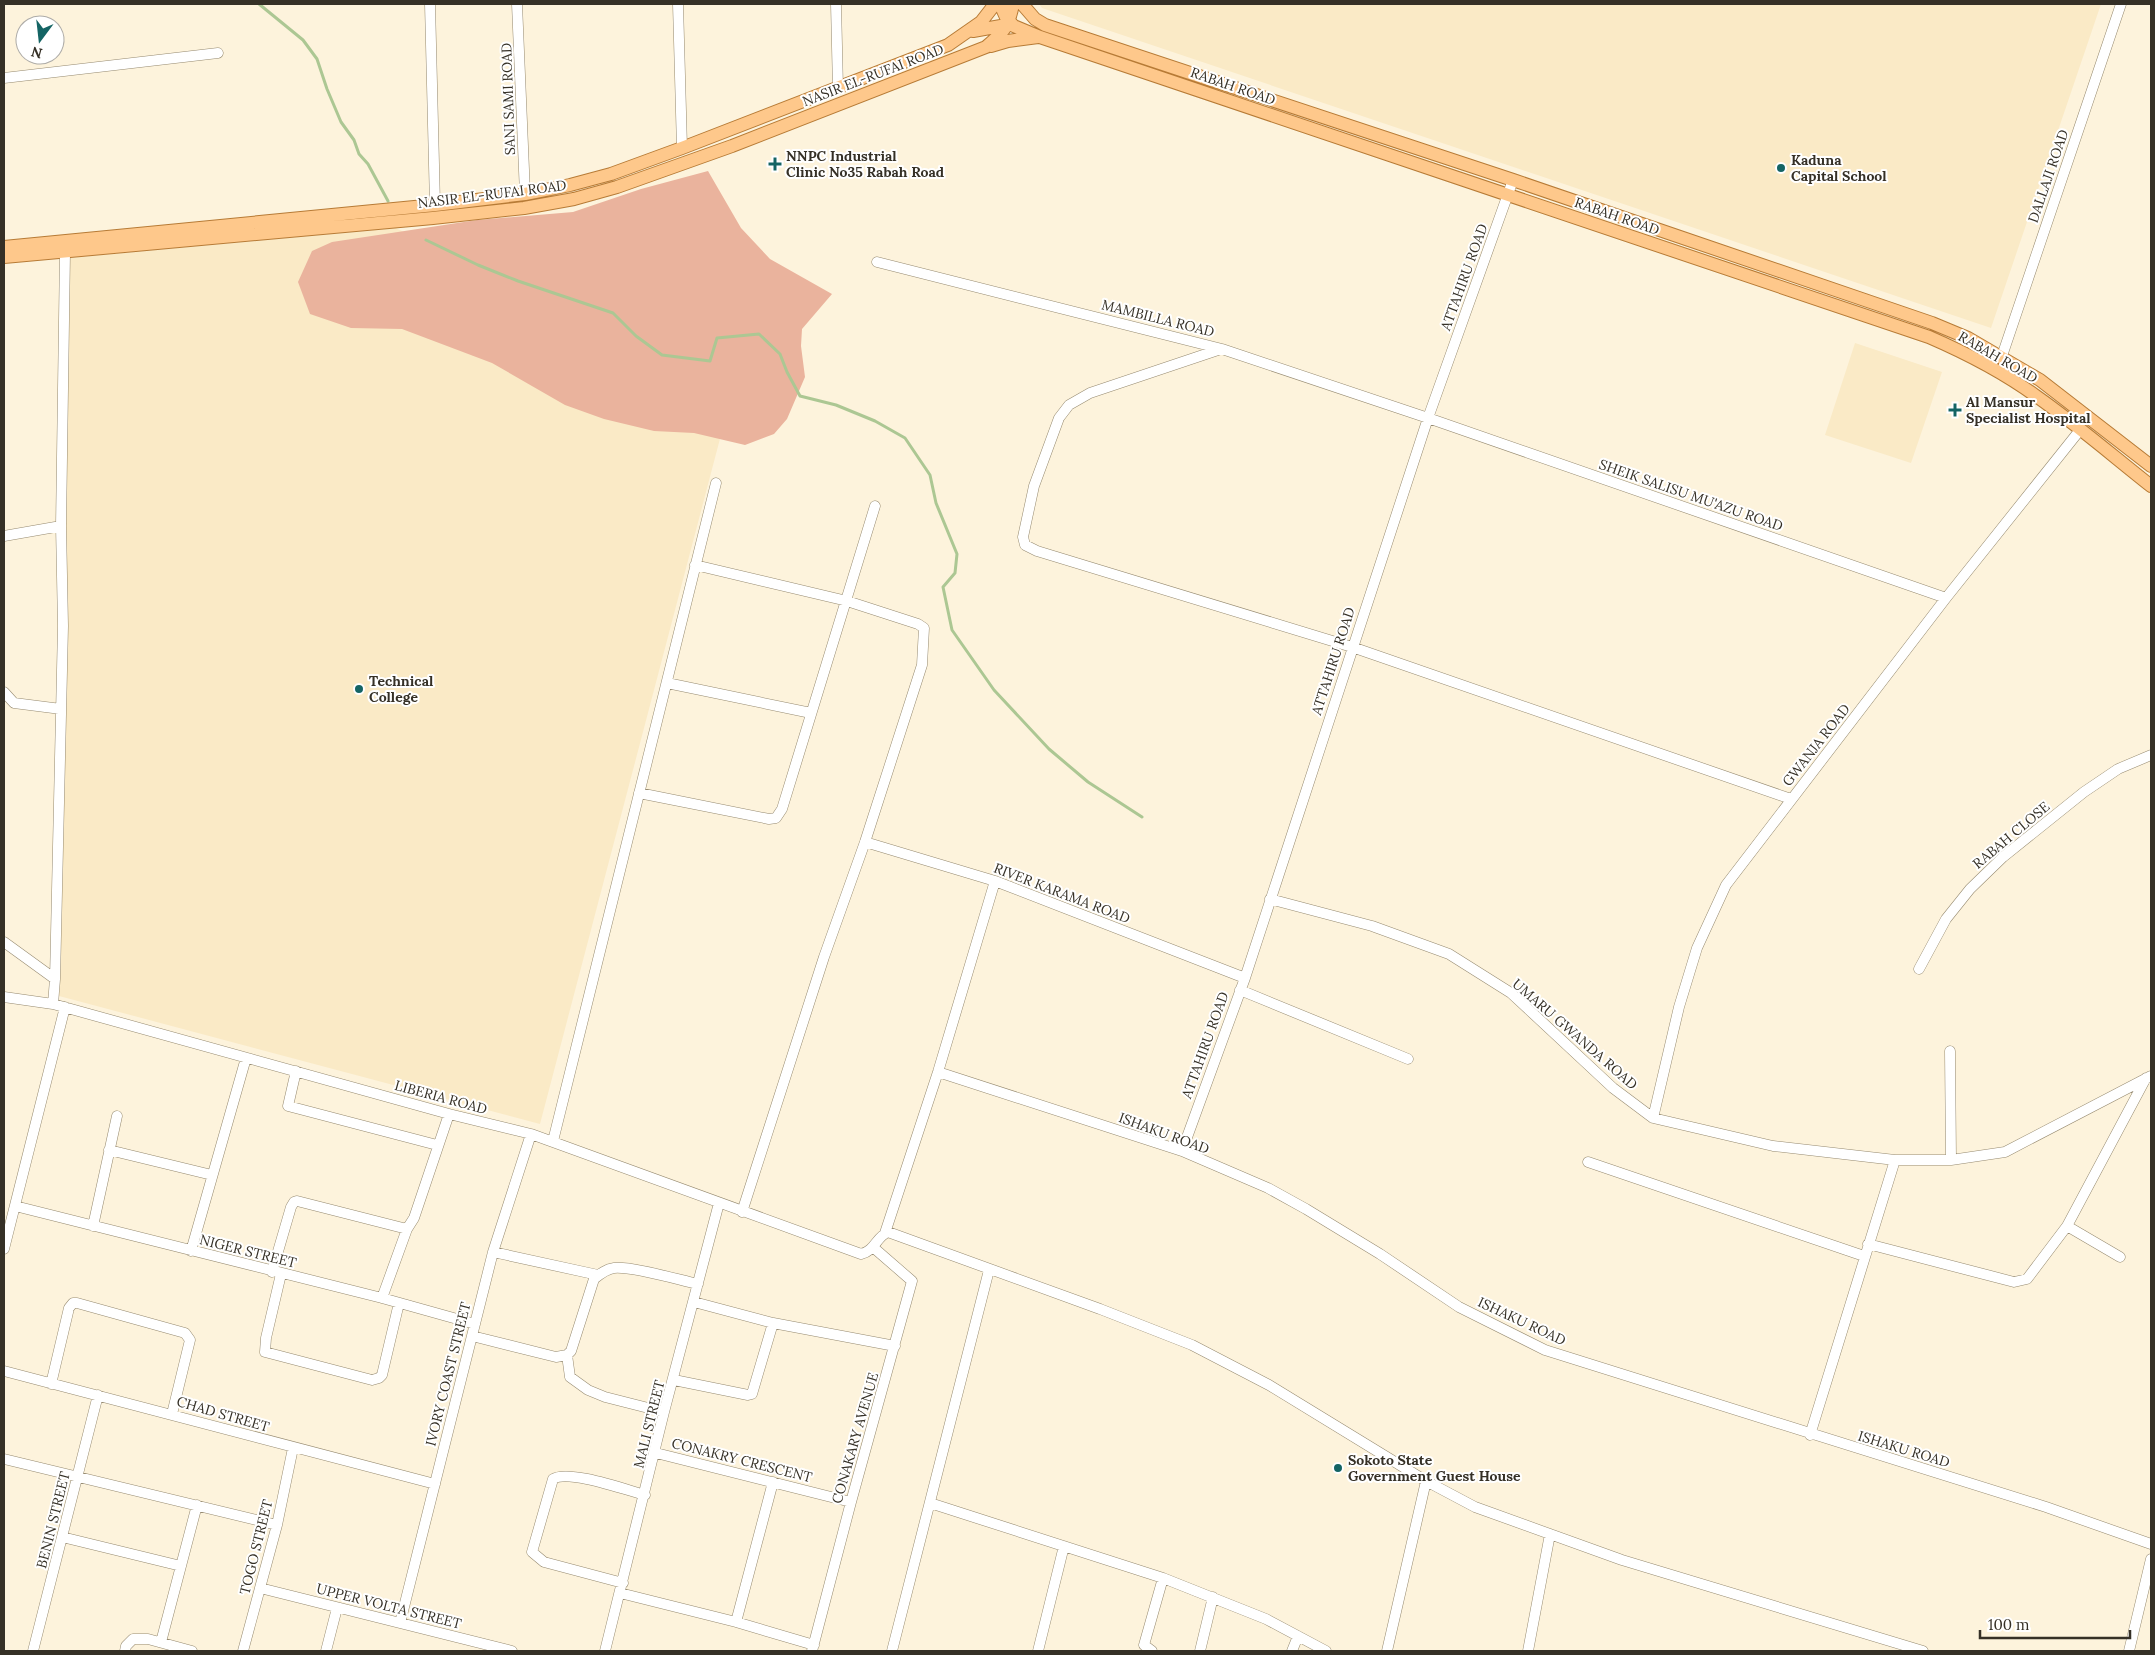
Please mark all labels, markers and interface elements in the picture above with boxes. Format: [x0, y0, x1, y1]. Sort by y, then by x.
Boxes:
north arrow [15, 15, 65, 65]
street label: NASIR EL-RUFAI ROAD [800, 40, 946, 110]
text: N [29, 42, 44, 63]
street label: SANI SAMI ROAD [497, 42, 519, 156]
street label: RABAH ROAD [1188, 63, 1278, 109]
street label: DALLAJI ROAD [2024, 127, 2072, 225]
place label: NNPC Industrial Clinic No35 Rabah Road [786, 147, 944, 181]
place label: Kaduna Capital School [1791, 151, 1887, 185]
marker: NNPC Industrial Clinic No35 Rabah Road [768, 157, 782, 171]
marker: Kaduna Capital School [1775, 162, 1787, 174]
street label: NASIR EL-RUFAI ROAD [417, 176, 567, 212]
street label: RABAH ROAD [1572, 193, 1662, 239]
street label: ATTAHIRU ROAD [1436, 221, 1492, 334]
street label: MAMBILLA ROAD [1100, 295, 1216, 341]
street label: RABAH ROAD [1955, 327, 2041, 387]
place label: Al Mansur Specialist Hospital [1966, 393, 2091, 427]
marker: Al Mansur Specialist Hospital [1948, 403, 1962, 417]
street label: SHEIK SALISU MU'AZU ROAD [1597, 455, 1785, 535]
street label: ATTAHIRU ROAD [1307, 605, 1359, 718]
place label: Technical College [369, 672, 434, 706]
marker: Technical College [353, 683, 365, 695]
street label: GWANJA ROAD [1778, 700, 1854, 790]
street label: RABAH CLOSE [1969, 797, 2053, 873]
street label: RIVER KARAMA ROAD [991, 859, 1133, 927]
street label: UMARU GWANDA ROAD [1509, 975, 1641, 1093]
street label: ATTAHIRU ROAD [1177, 989, 1233, 1102]
street label: LIBERIA ROAD [393, 1076, 489, 1118]
street label: ISHAKU ROAD [1116, 1108, 1212, 1158]
street label: NIGER STREET [198, 1230, 298, 1272]
street label: ISHAKU ROAD [1475, 1293, 1569, 1349]
street label: IVORY COAST STREET [421, 1300, 475, 1448]
street label: CONAKARY AVENUE [828, 1370, 882, 1506]
street label: MALI STREET [629, 1378, 669, 1470]
street label: CHAD STREET [175, 1392, 271, 1436]
street label: ISHAKU ROAD [1856, 1427, 1952, 1471]
street label: CONAKRY CRESCENT [670, 1434, 814, 1486]
place label: Sokoto State Government Guest House [1348, 1451, 1521, 1485]
marker: Sokoto State Government Guest House [1332, 1462, 1344, 1474]
street label: BENIN STREET [32, 1470, 74, 1570]
street label: TOGO STREET [235, 1498, 277, 1596]
street label: UPPER VOLTA STREET [315, 1579, 463, 1633]
scale bar [1980, 1608, 2130, 1640]
text: 100 m [1988, 1615, 2029, 1634]

